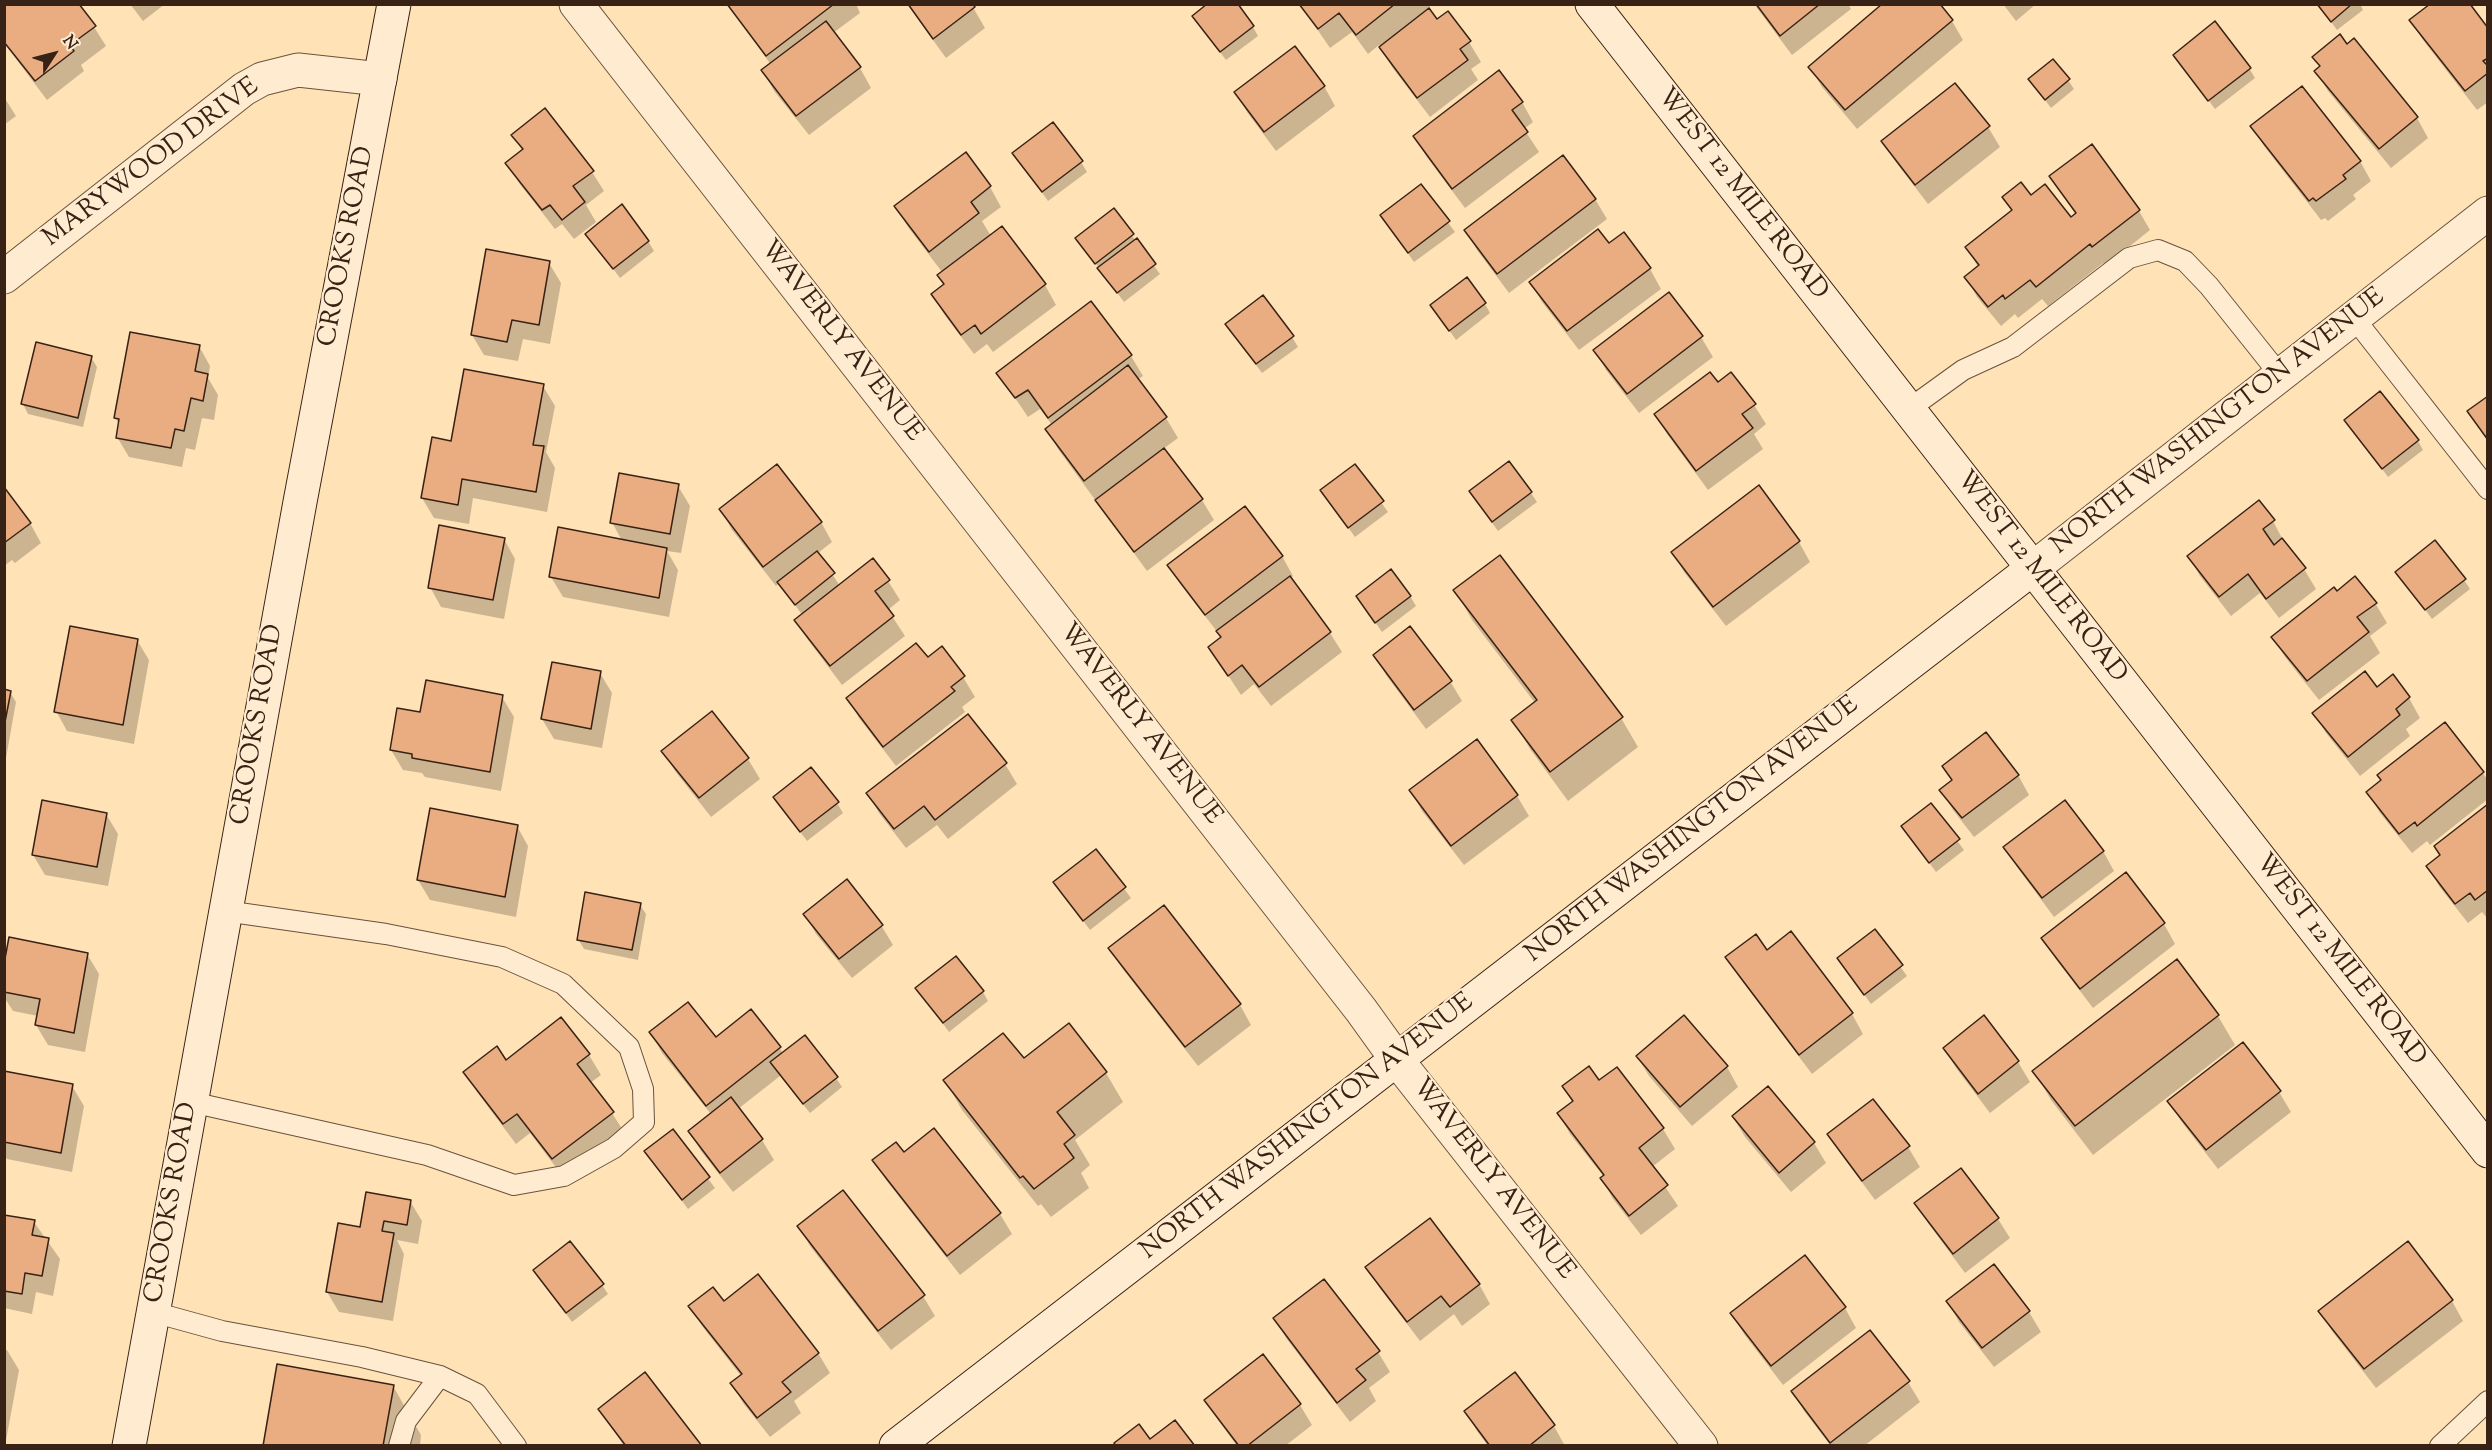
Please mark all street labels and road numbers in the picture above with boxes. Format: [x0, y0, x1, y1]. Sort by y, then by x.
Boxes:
street label: MARYWOOD DRIVE [38, 73, 266, 255]
street label: WEST 12 MILE ROAD [1649, 83, 1833, 307]
street label: CROOKS ROAD [313, 144, 383, 350]
street label: WAVERLY AVENUE [752, 235, 928, 449]
street label: NORTH WASHINGTON AVENUE [2046, 283, 2392, 563]
street label: WEST 12 MILE ROAD [1948, 466, 2132, 690]
street label: WAVERLY AVENUE [1051, 618, 1227, 832]
street label: CROOKS ROAD [226, 622, 292, 828]
street label: NORTH WASHINGTON AVENUE [1520, 691, 1866, 971]
street label: WEST 12 MILE ROAD [2247, 849, 2431, 1073]
street label: NORTH WASHINGTON AVENUE [1135, 988, 1481, 1268]
street label: WAVERLY AVENUE [1404, 1073, 1580, 1287]
street label: CROOKS ROAD [140, 1100, 206, 1306]

